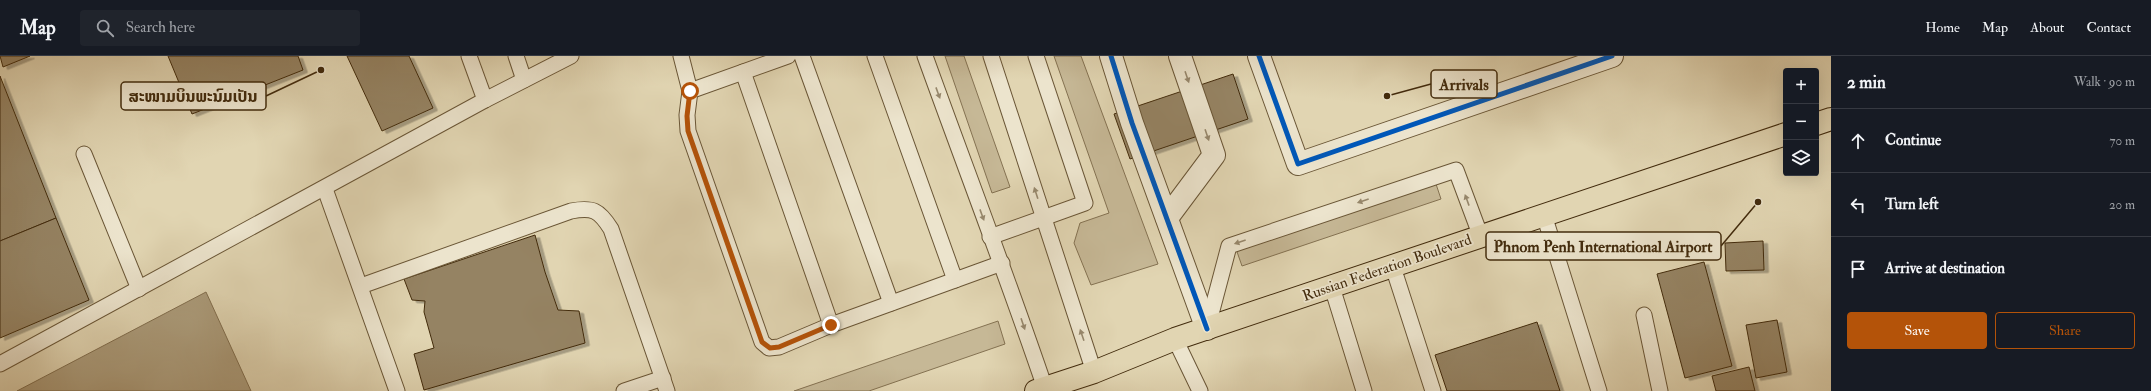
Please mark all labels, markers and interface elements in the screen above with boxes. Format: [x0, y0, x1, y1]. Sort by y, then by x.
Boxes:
search box [80, 10, 360, 46]
text: Map [20, 16, 56, 40]
icon: search [94, 17, 116, 39]
text: Search here [126, 18, 195, 37]
text: Home [1925, 19, 1960, 36]
text: Map [1982, 19, 2008, 36]
text: About [2030, 19, 2064, 36]
text: Contact [2086, 19, 2131, 36]
map controls [1783, 68, 1819, 176]
button: + [1783, 68, 1819, 104]
callout: Arrivals [1431, 70, 1497, 98]
one-way arrow [1184, 71, 1190, 83]
text: 2 min [1847, 72, 1886, 93]
text: Walk · 90 m [2074, 74, 2135, 90]
text: Arrivals [1438, 75, 1489, 95]
callout: ສະໜາມບິນພະນົມເປັນ [121, 82, 266, 110]
route start [681, 82, 699, 100]
text: ສະໜາມບິນພະນົມເປັນ [129, 87, 257, 107]
one-way arrow [936, 87, 942, 99]
button: − [1783, 104, 1819, 140]
one-way arrow [1204, 129, 1210, 141]
icon: ahead [1847, 130, 1869, 152]
text: Continue [1885, 131, 1941, 150]
text: 70 m [2110, 133, 2135, 149]
button: layers [1783, 140, 1819, 176]
one-way arrow [1033, 187, 1039, 199]
one-way arrow [1464, 194, 1470, 206]
icon: left [1847, 194, 1869, 216]
text: Turn left [1885, 195, 1939, 214]
text: 20 m [2109, 197, 2135, 213]
one-way arrow [1357, 198, 1369, 204]
one-way arrow [979, 210, 985, 222]
street label: Russian Federation Boulevard [1300, 230, 1475, 306]
callout: Phnom Penh International Airport [1486, 232, 1721, 260]
text: Phnom Penh International Airport [1493, 237, 1713, 258]
one-way arrow [1234, 239, 1246, 245]
icon: arrive [1847, 258, 1869, 280]
text: Arrive at destination [1885, 259, 2005, 278]
button: Save [1847, 312, 1987, 349]
button: Share [1995, 312, 2135, 349]
route end [822, 316, 840, 334]
one-way arrow [1021, 318, 1027, 330]
one-way arrow [1078, 328, 1084, 340]

